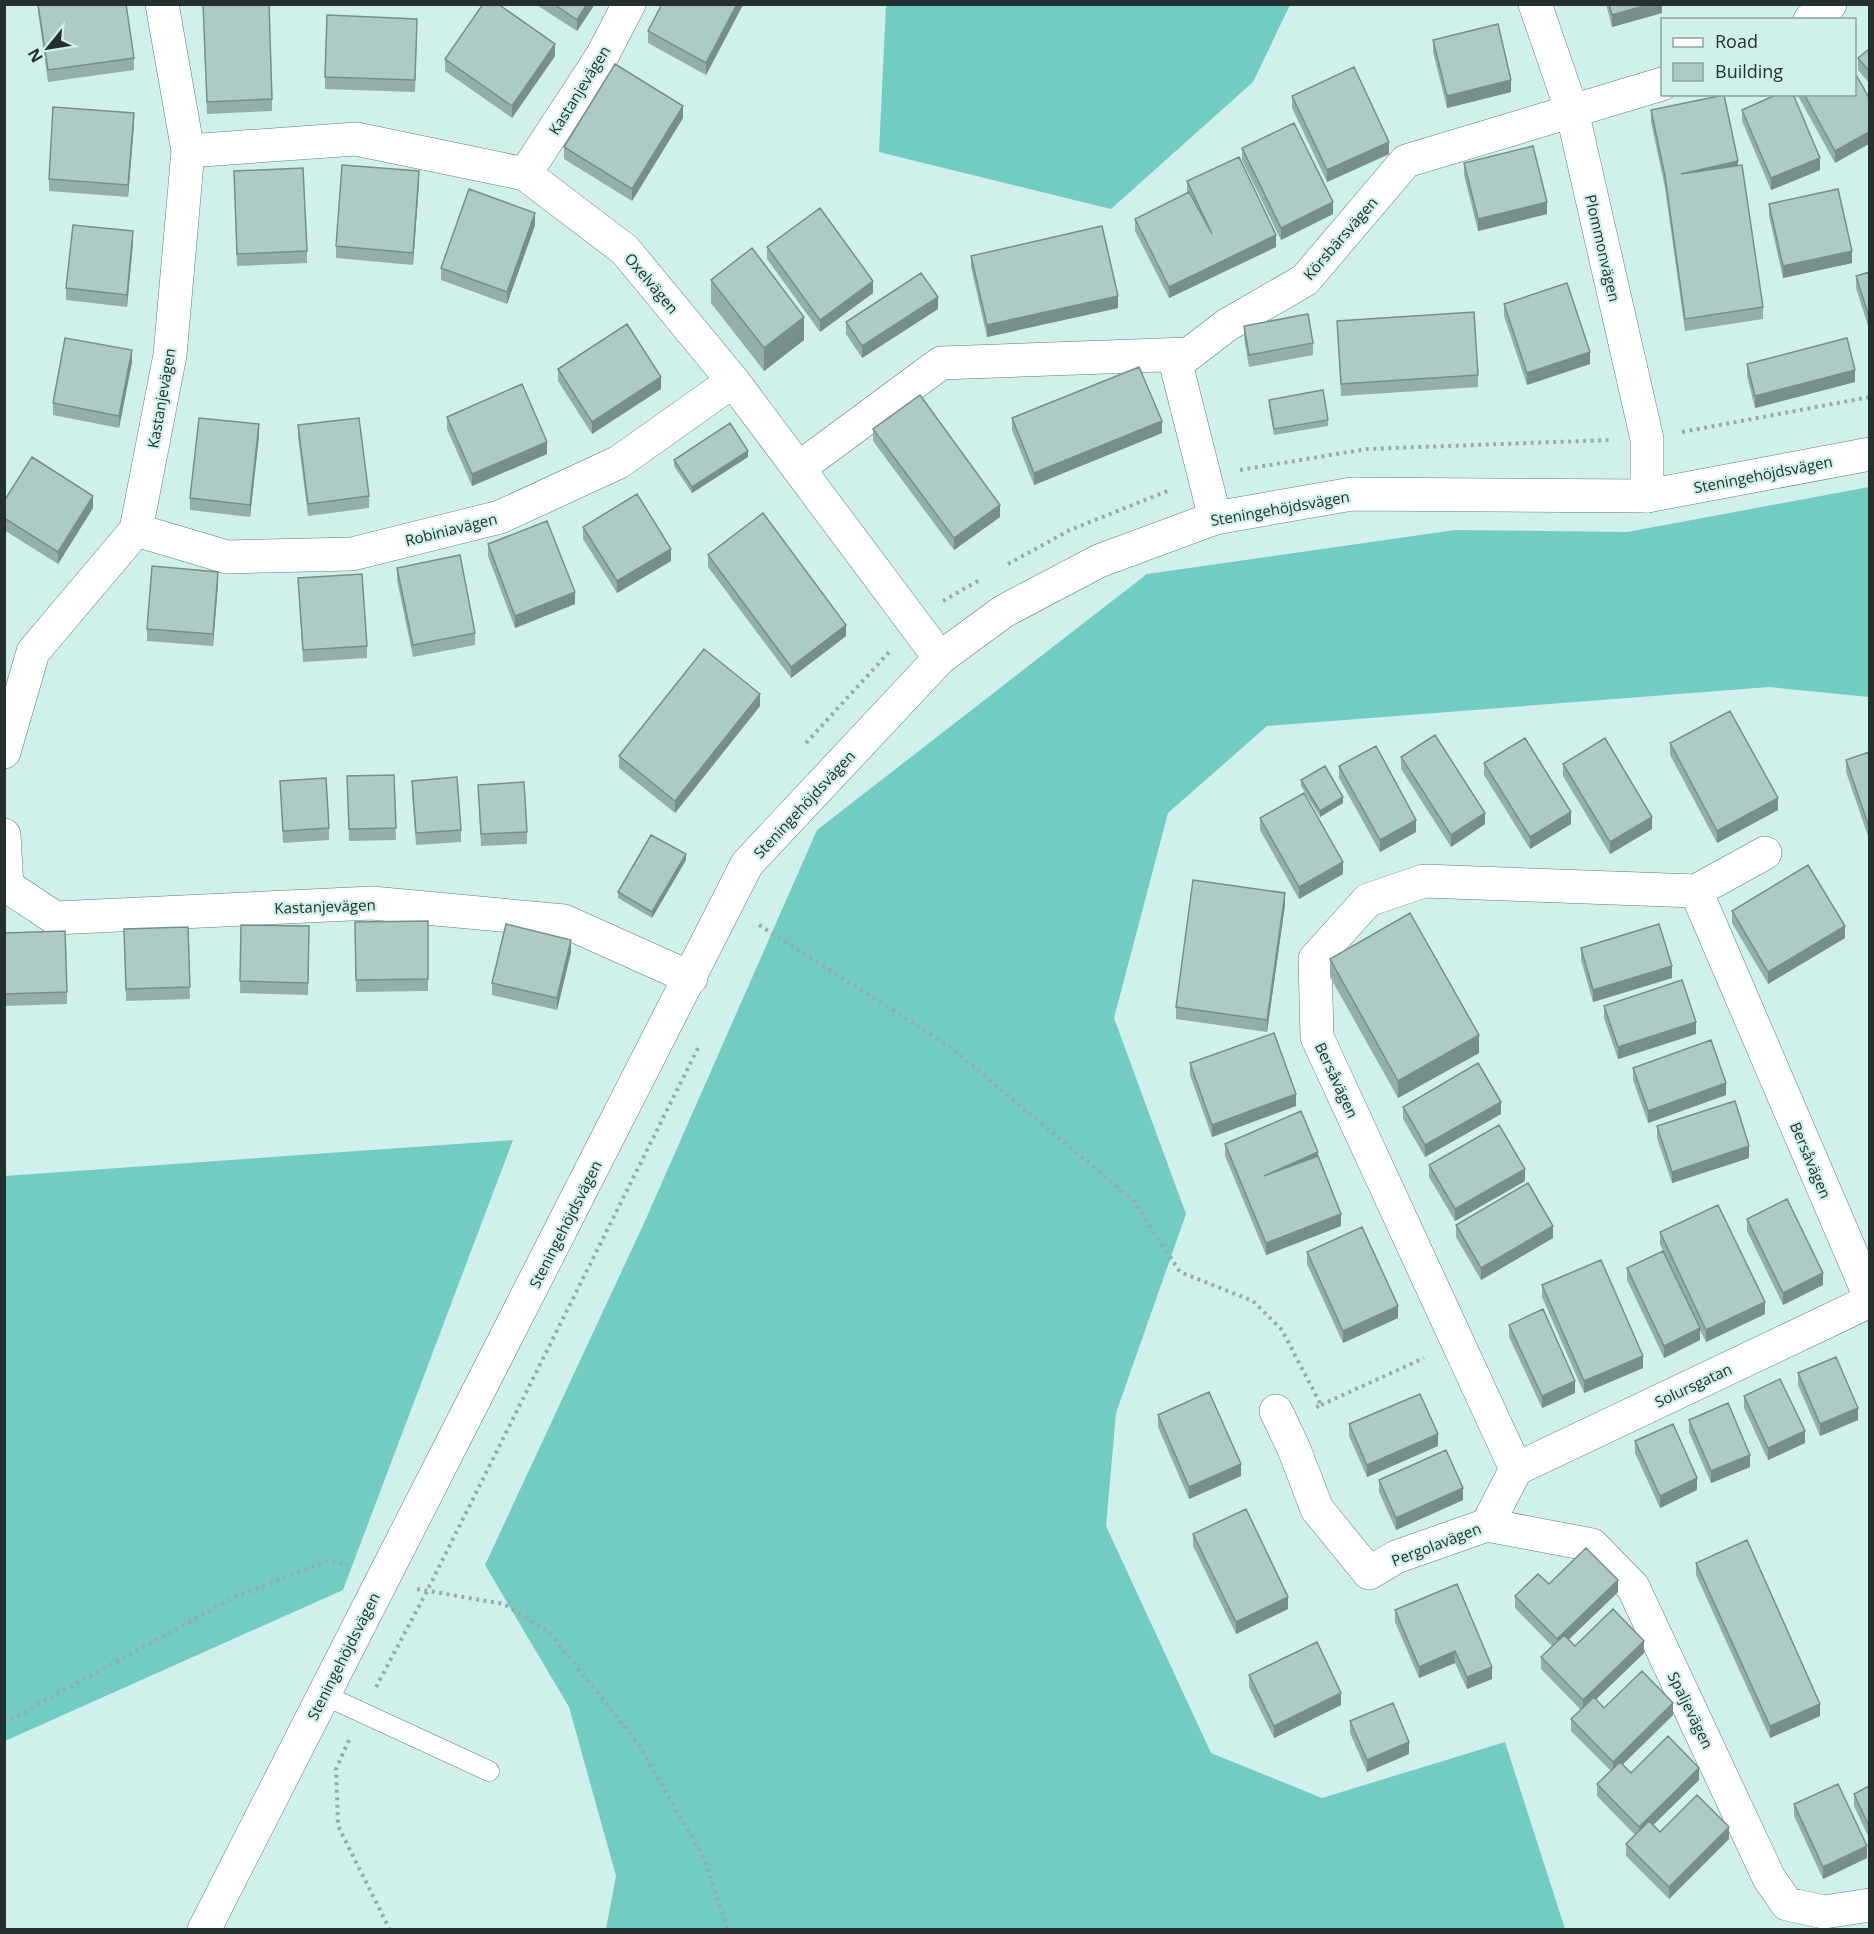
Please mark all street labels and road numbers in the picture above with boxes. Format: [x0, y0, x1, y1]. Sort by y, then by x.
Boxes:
street label: Kastanjevägen [544, 42, 614, 138]
street label: Körsbärsvägen [1298, 192, 1382, 284]
street label: Plommonvägen [1581, 192, 1625, 304]
street label: Oxelvägen [621, 248, 683, 318]
street label: Kastanjevägen [142, 346, 180, 450]
street label: Steningehöjdsvägen [1692, 451, 1834, 497]
street label: Steningehöjdsvägen [1209, 486, 1351, 530]
street label: Robiniavägen [403, 508, 499, 550]
street label: Steningehöjdsvägen [749, 746, 859, 862]
street label: Kastanjevägen [274, 894, 376, 918]
street label: Bersåvägen [1311, 1039, 1363, 1121]
street label: Bersåvägen [1786, 1119, 1836, 1201]
street label: Steningehöjdsvägen [524, 1157, 606, 1291]
street label: Solursgatan [1651, 1358, 1735, 1412]
street label: Pergolavägen [1388, 1518, 1484, 1570]
street label: Steningehöjdsvägen [302, 1589, 384, 1723]
street label: Spaljevägen [1664, 1668, 1718, 1752]

